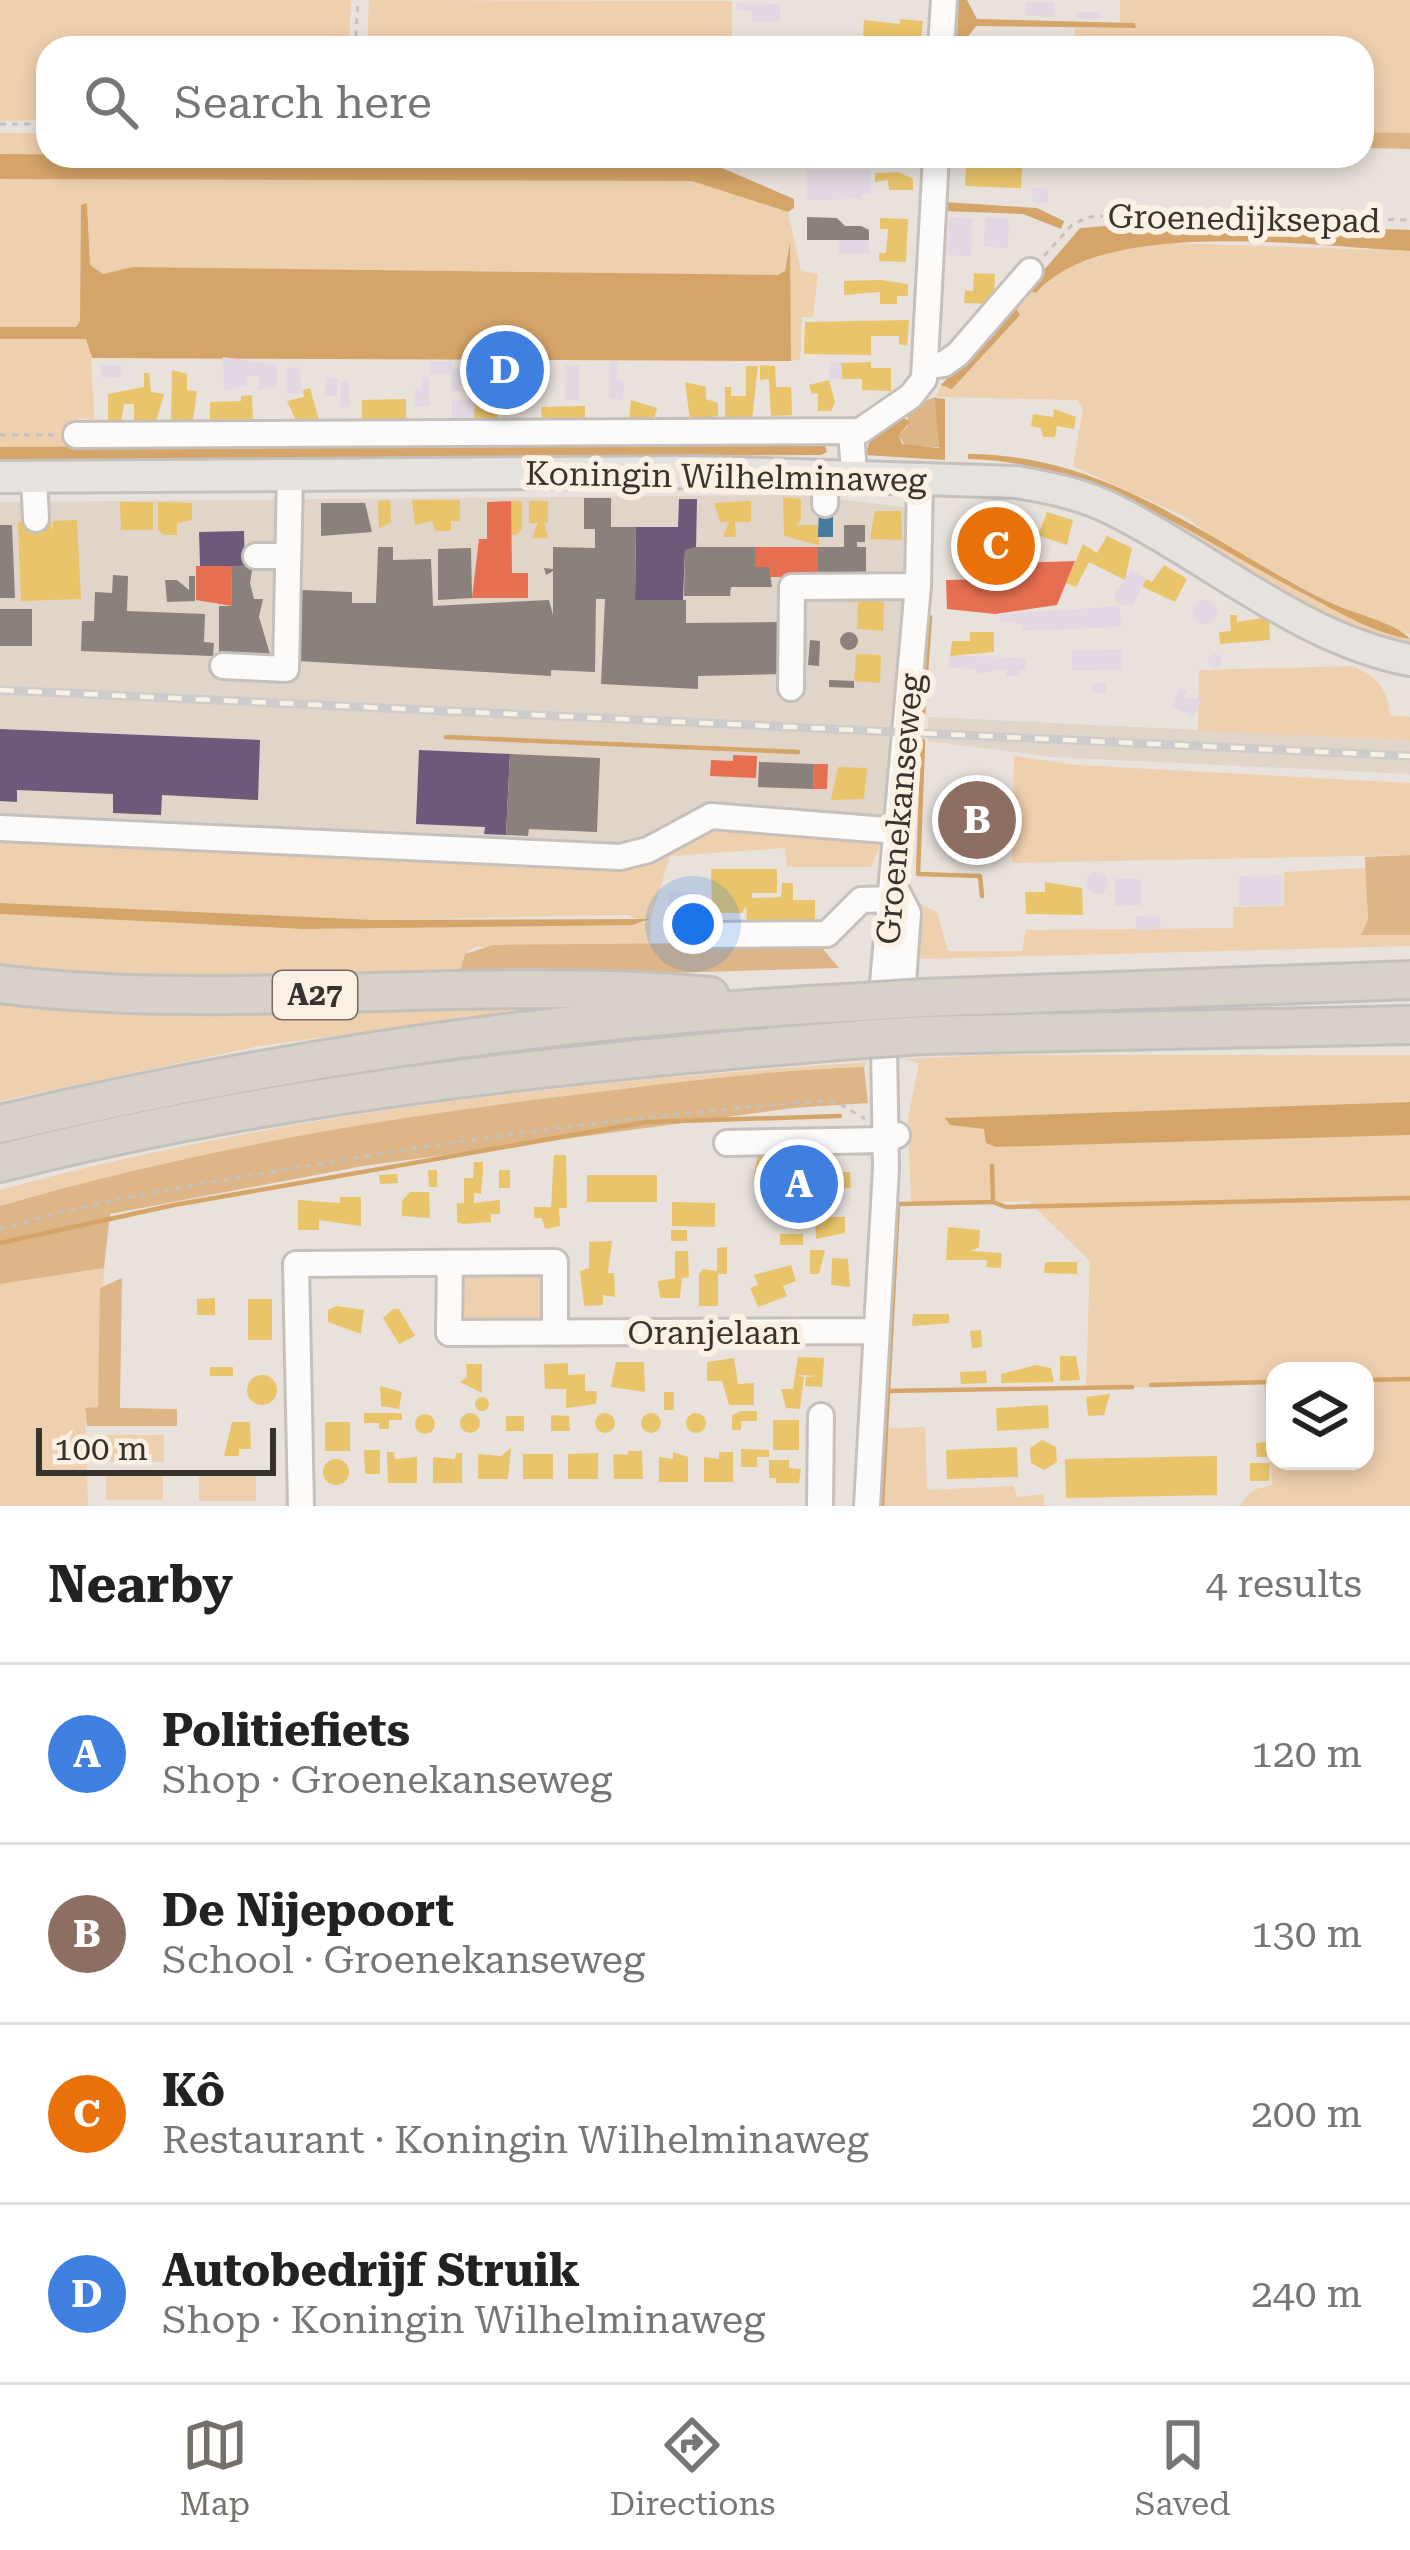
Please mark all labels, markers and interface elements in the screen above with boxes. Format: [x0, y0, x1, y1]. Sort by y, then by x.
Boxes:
search box [36, 36, 1374, 168]
icon: search [78, 69, 144, 135]
text: Search here [174, 76, 432, 129]
street label: Groenedijksepad [1107, 197, 1381, 240]
pin: D [466, 325, 544, 415]
street label: Koningin Wilhelminaweg [525, 453, 927, 500]
pin: C [957, 501, 1035, 591]
street label: Groenekanseweg [868, 672, 931, 946]
pin: B [938, 775, 1016, 865]
your location [663, 894, 723, 954]
road number: A27 [273, 971, 357, 1019]
pin: A [760, 1139, 838, 1229]
street label: Oranjelaan [627, 1313, 801, 1352]
map controls [1266, 1362, 1374, 1470]
button: layers [1266, 1362, 1374, 1470]
scale bar [36, 1422, 276, 1475]
text: 100 m [54, 1429, 148, 1468]
text: Nearby [48, 1555, 233, 1614]
text: 4 results [1205, 1561, 1362, 1607]
text: Politiefiets [162, 1704, 410, 1757]
text: A [73, 1731, 101, 1777]
text: 120 m [1251, 1731, 1362, 1777]
text: Shop · Groenekanseweg [162, 1757, 612, 1803]
text: De Nijepoort [162, 1884, 454, 1937]
text: B [73, 1911, 101, 1957]
text: 130 m [1251, 1911, 1362, 1957]
text: School · Groenekanseweg [162, 1937, 645, 1983]
text: Kô [162, 2064, 225, 2117]
text: C [73, 2091, 101, 2137]
text: 200 m [1251, 2091, 1362, 2137]
text: Restaurant · Koningin Wilhelminaweg [162, 2117, 869, 2163]
text: Autobedrijf Struik [162, 2244, 580, 2297]
text: D [71, 2271, 103, 2317]
text: 240 m [1251, 2271, 1362, 2317]
text: Shop · Koningin Wilhelminaweg [162, 2297, 765, 2343]
tab: Map [180, 2412, 250, 2523]
tab: Directions [609, 2412, 775, 2523]
tab: Saved [1135, 2412, 1230, 2523]

